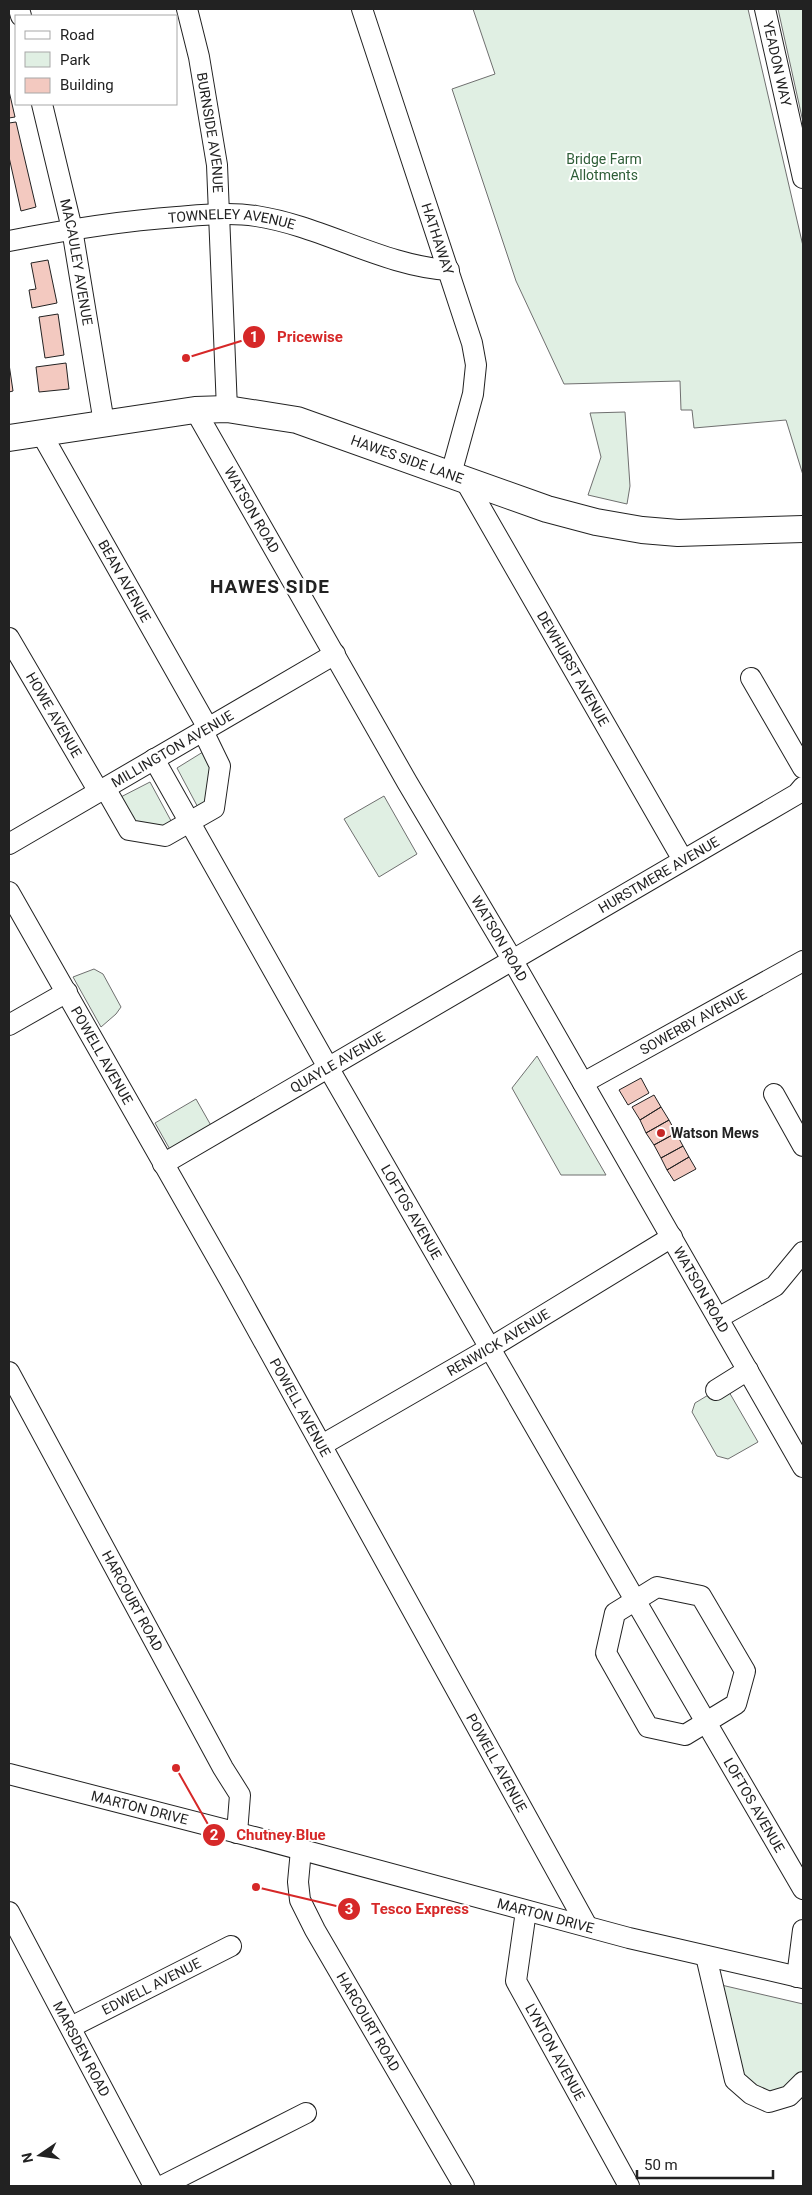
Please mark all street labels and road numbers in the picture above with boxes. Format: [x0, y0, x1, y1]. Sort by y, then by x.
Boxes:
street label: YEADON WAY [760, 19, 795, 108]
street label: BURNSIDE AVENUE [194, 71, 226, 193]
street label: MACAULEY AVENUE [57, 197, 96, 327]
street label: HATHAWAY [418, 201, 457, 277]
street label: TOWNELEY AVENUE [168, 206, 297, 233]
street label: HAWES SIDE LANE [349, 432, 466, 487]
street label: WATSON ROAD [221, 464, 283, 556]
street label: BEAN AVENUE [95, 537, 154, 625]
street label: DEWHURST AVENUE [534, 608, 612, 729]
street label: HOWE AVENUE [23, 669, 85, 760]
street label: MILLINGTON AVENUE [109, 707, 236, 791]
street label: HURSTMERE AVENUE [595, 833, 722, 916]
street label: WATSON ROAD [468, 893, 531, 984]
street label: SOWERBY AVENUE [637, 986, 749, 1058]
street label: POWELL AVENUE [68, 1004, 136, 1107]
street label: QUAYLE AVENUE [287, 1028, 388, 1096]
street label: LOFTOS AVENUE [378, 1162, 445, 1262]
street label: WATSON ROAD [670, 1244, 732, 1336]
street label: RENWICK AVENUE [444, 1306, 553, 1379]
street label: POWELL AVENUE [267, 1355, 334, 1459]
street label: HARCOURT ROAD [99, 1548, 166, 1654]
street label: POWELL AVENUE [463, 1711, 530, 1815]
street label: LOFTOS AVENUE [720, 1755, 788, 1855]
street label: MARTON DRIVE [90, 1787, 190, 1828]
street label: MARTON DRIVE [496, 1895, 596, 1936]
street label: EDWELL AVENUE [99, 1955, 203, 2018]
street label: HARCOURT ROAD [333, 1969, 403, 2074]
street label: MARSDEN ROAD [50, 1999, 113, 2099]
street label: LYNTON AVENUE [522, 2001, 588, 2103]

